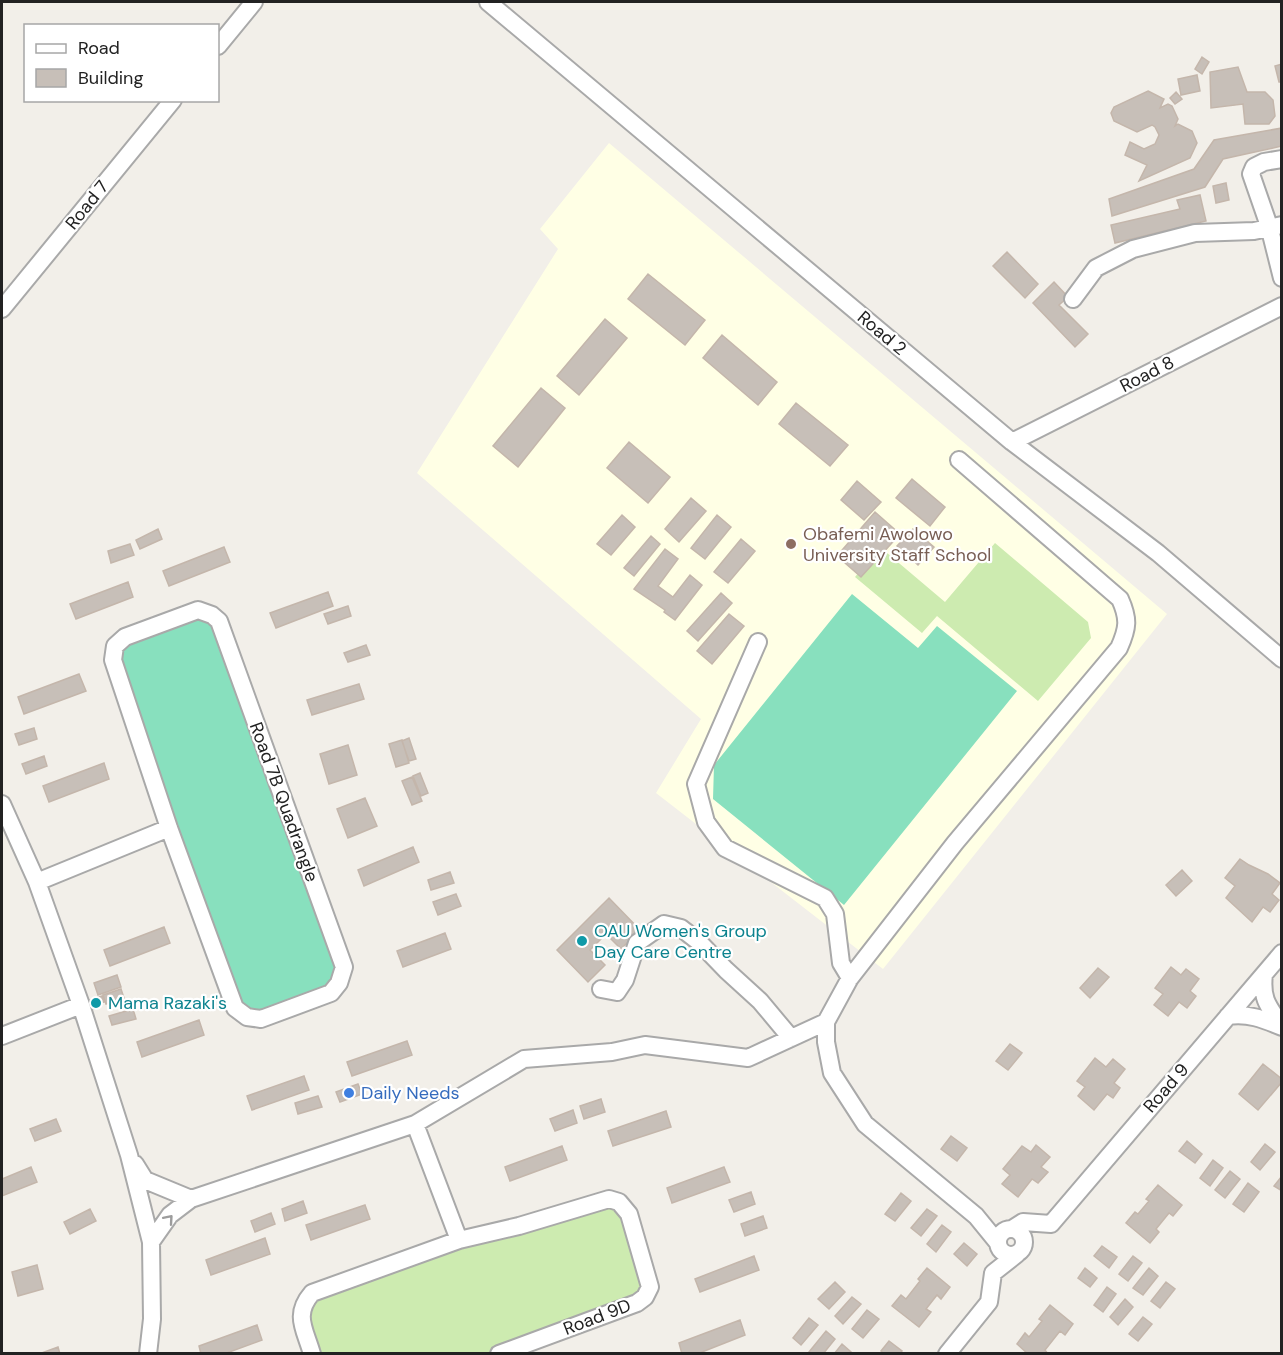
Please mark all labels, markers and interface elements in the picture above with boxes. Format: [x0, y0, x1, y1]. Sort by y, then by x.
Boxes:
legend [24, 24, 219, 102]
text: Road [78, 36, 120, 60]
text: Building [78, 66, 143, 90]
street label: Road 7 [60, 176, 114, 234]
street label: Road 2 [852, 305, 912, 361]
street label: Road 8 [1116, 350, 1178, 398]
place label: Obafemi Awolowo University Staff School [803, 522, 991, 567]
marker: Obafemi Awolowo University Staff School [784, 537, 798, 551]
street label: Road 7B Quadrangle [244, 719, 324, 885]
place label: OAU Women's Group Day Care Centre [594, 919, 767, 964]
marker: OAU Women's Group Day Care Centre [575, 934, 589, 948]
place label: Mama Razaki's [108, 991, 227, 1015]
marker: Mama Razaki's [89, 996, 103, 1010]
street label: Road 9 [1138, 1058, 1194, 1118]
place label: Daily Needs [361, 1081, 460, 1105]
marker: Daily Needs [342, 1086, 356, 1100]
one-way arrow [161, 1214, 172, 1225]
street label: Road 9D [560, 1293, 634, 1341]

